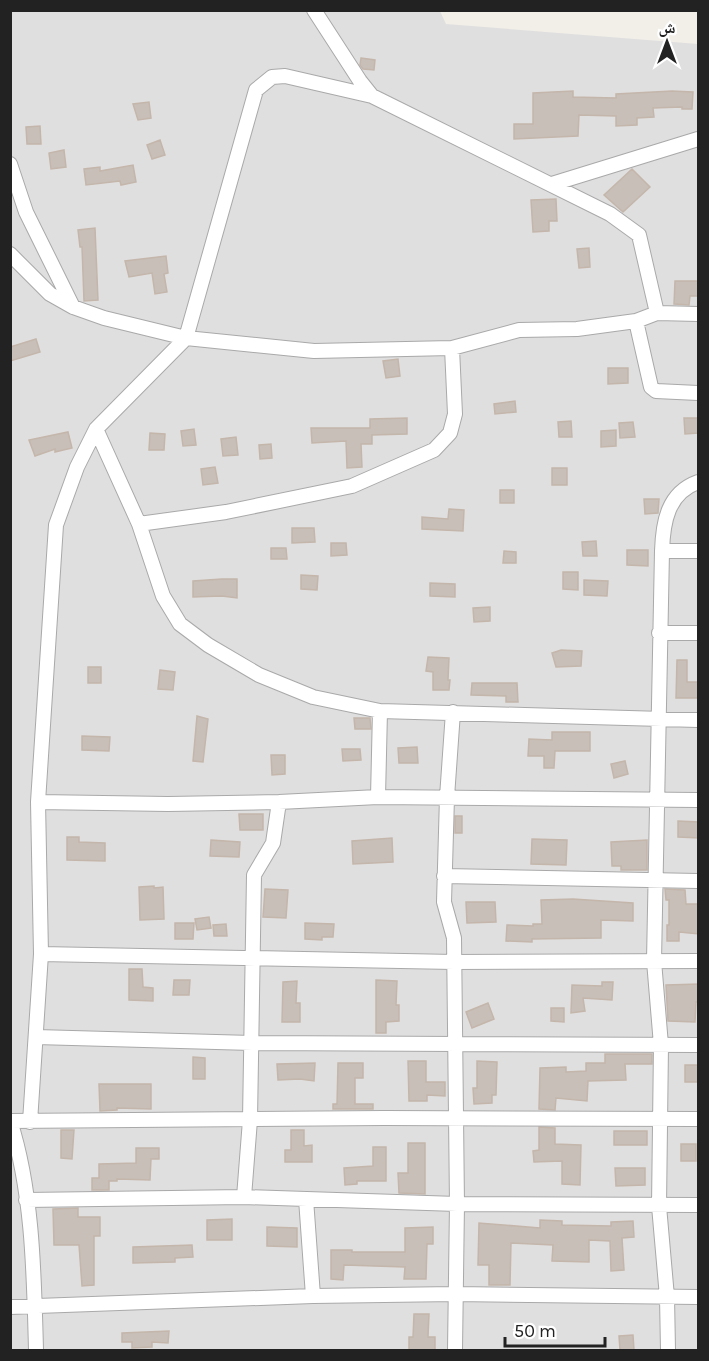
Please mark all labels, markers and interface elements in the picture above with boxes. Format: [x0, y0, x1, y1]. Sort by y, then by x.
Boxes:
north arrow [637, 12, 697, 72]
text: ش [659, 18, 676, 37]
scale bar [505, 1310, 606, 1348]
text: 50 m [514, 1320, 556, 1342]

